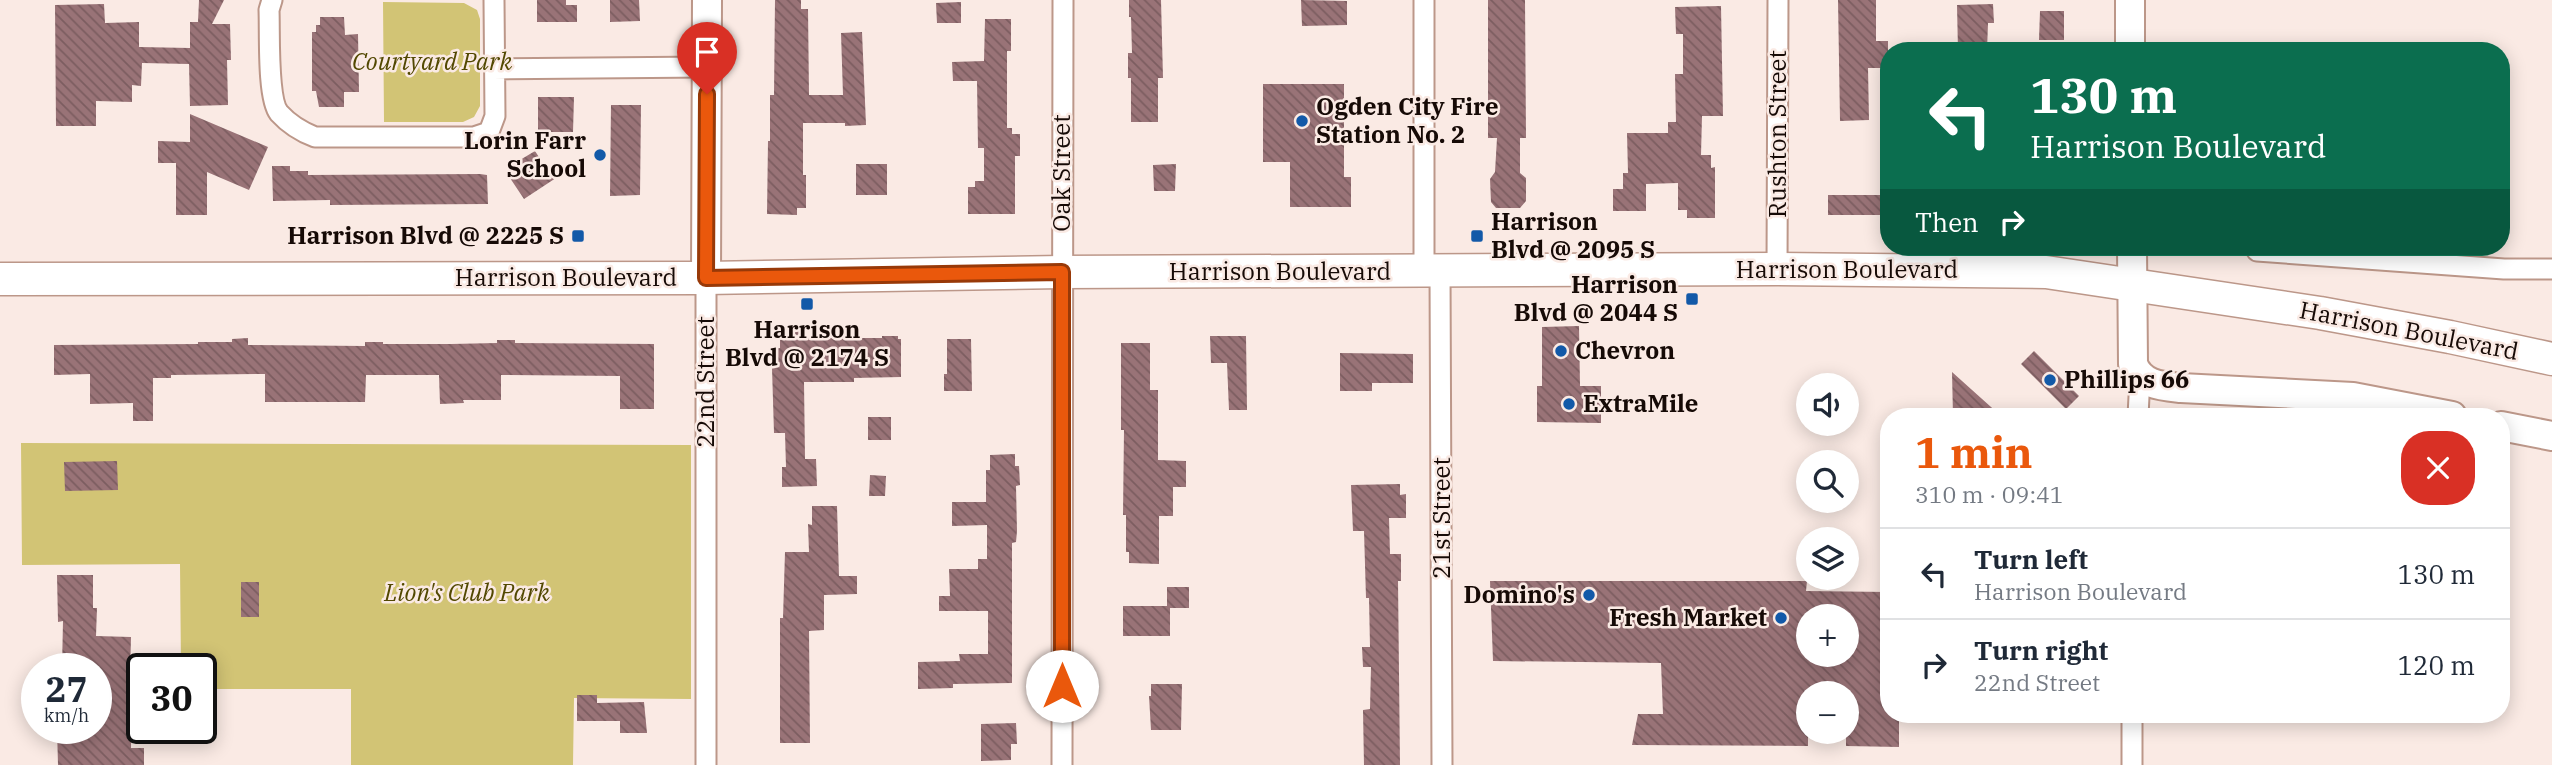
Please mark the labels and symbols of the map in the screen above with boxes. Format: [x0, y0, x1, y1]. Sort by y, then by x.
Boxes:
pin [677, 22, 737, 94]
park label: Courtyard Park [352, 45, 512, 77]
street label: Rushton Street [1761, 50, 1793, 218]
place label: Ogden City Fire Station No. 2 [1316, 90, 1499, 150]
marker: Ogden City Fire Station No. 2 [1294, 113, 1310, 129]
street label: Oak Street [1045, 114, 1077, 232]
place label: Lorin Farr School [464, 124, 586, 184]
marker: Lorin Farr School [592, 147, 608, 163]
place label: Harrison Blvd @ 2095 S [1491, 205, 1655, 265]
place label: Harrison Blvd @ 2225 S [287, 219, 564, 251]
marker: Harrison Blvd @ 2225 S [570, 228, 586, 244]
marker: Harrison Blvd @ 2095 S [1469, 228, 1485, 244]
street label: Harrison Boulevard [1736, 253, 1958, 285]
street label: Harrison Boulevard [1169, 255, 1391, 287]
street label: Harrison Boulevard [455, 261, 677, 293]
place label: Harrison Blvd @ 2044 S [1514, 268, 1678, 328]
marker: Harrison Blvd @ 2044 S [1684, 291, 1700, 307]
street label: Harrison Boulevard [2297, 293, 2521, 367]
marker: Harrison Blvd @ 2174 S [799, 296, 815, 312]
place label: Harrison Blvd @ 2174 S [725, 313, 889, 373]
street label: 22nd Street [689, 316, 721, 448]
place label: Chevron [1575, 334, 1675, 366]
marker: Chevron [1553, 343, 1569, 359]
place label: Phillips 66 [2064, 363, 2189, 395]
marker: Phillips 66 [2042, 372, 2058, 388]
place label: ExtraMile [1583, 387, 1698, 419]
marker: ExtraMile [1561, 396, 1577, 412]
street label: 21st Street [1425, 457, 1457, 579]
park label: Lion's Club Park [383, 576, 550, 608]
place label: Domino's [1464, 578, 1575, 610]
marker: Domino's [1581, 587, 1597, 603]
place label: Fresh Market [1609, 601, 1767, 633]
marker: Fresh Market [1773, 610, 1789, 626]
position arrow [1025, 649, 1099, 723]
speed limit sign: 30 [126, 653, 217, 744]

